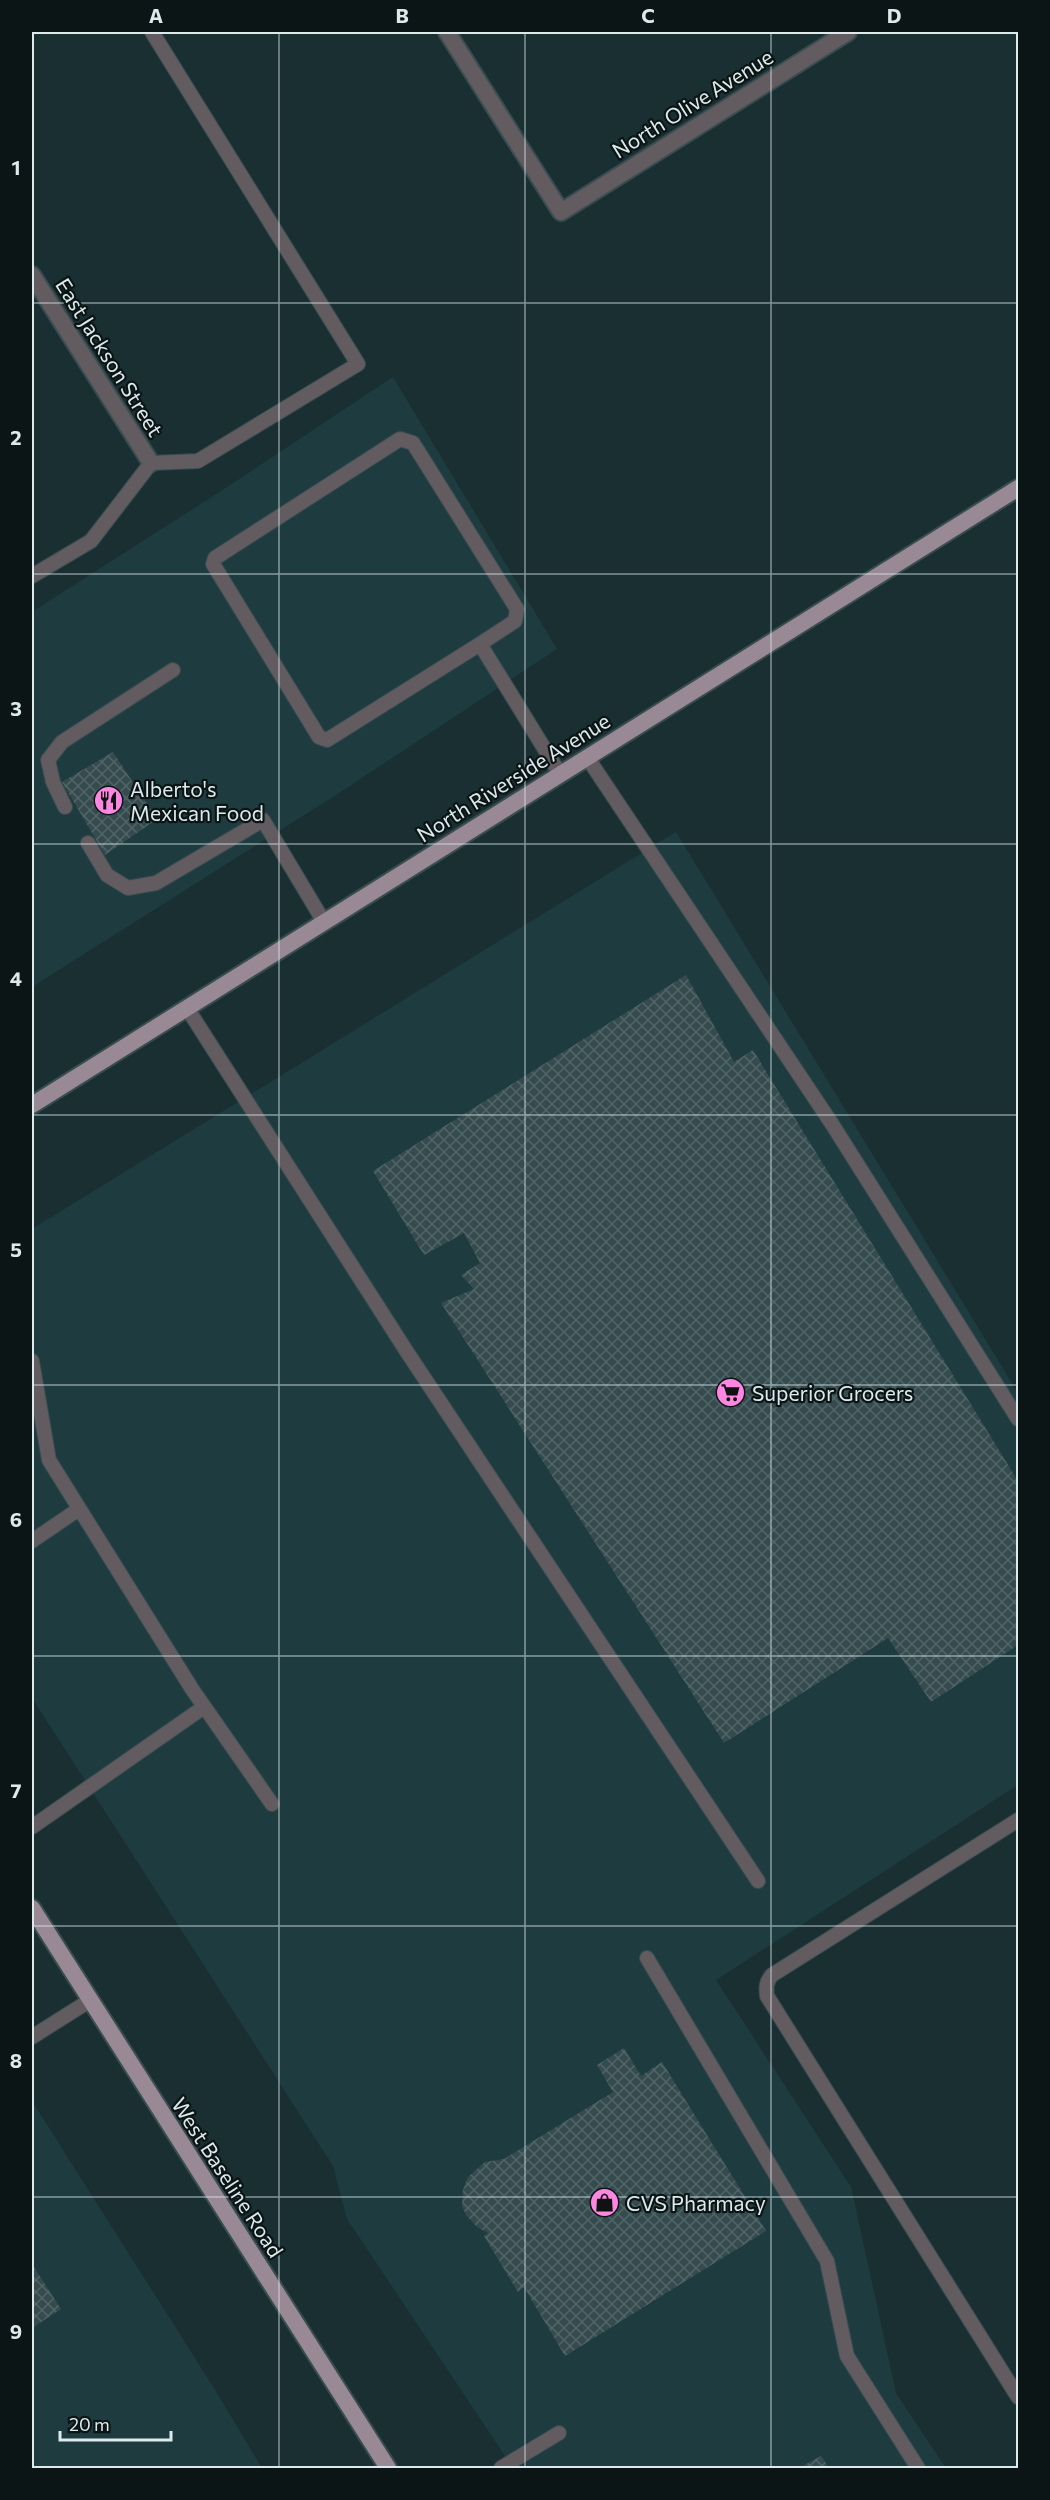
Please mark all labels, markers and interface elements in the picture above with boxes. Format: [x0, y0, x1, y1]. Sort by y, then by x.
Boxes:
text: A [149, 3, 163, 27]
text: B [395, 3, 409, 27]
text: C [641, 3, 655, 27]
text: D [887, 3, 901, 27]
street label: North Olive Avenue [607, 43, 777, 163]
text: 1 [11, 155, 21, 179]
street label: East Jackson Street [51, 273, 169, 441]
text: 2 [10, 425, 22, 449]
text: 3 [10, 696, 22, 720]
street label: North Riverside Avenue [412, 707, 614, 847]
place label: Alberto's Mexican Food [130, 776, 264, 825]
restaurant icon: Alberto's Mexican Food [93, 784, 125, 816]
text: 4 [10, 966, 22, 990]
text: 5 [10, 1237, 22, 1261]
supermarket icon: Superior Grocers [715, 1376, 747, 1408]
place label: Superior Grocers [752, 1380, 913, 1405]
text: 6 [10, 1507, 22, 1531]
text: 7 [11, 1778, 22, 1802]
text: 8 [10, 2048, 22, 2072]
street label: West Baseline Road [167, 2093, 289, 2261]
shop icon: CVS Pharmacy [589, 2186, 621, 2218]
place label: CVS Pharmacy [626, 2190, 766, 2215]
text: 9 [10, 2319, 22, 2343]
scale bar [60, 2404, 171, 2442]
text: 20 m [69, 2413, 110, 2435]

